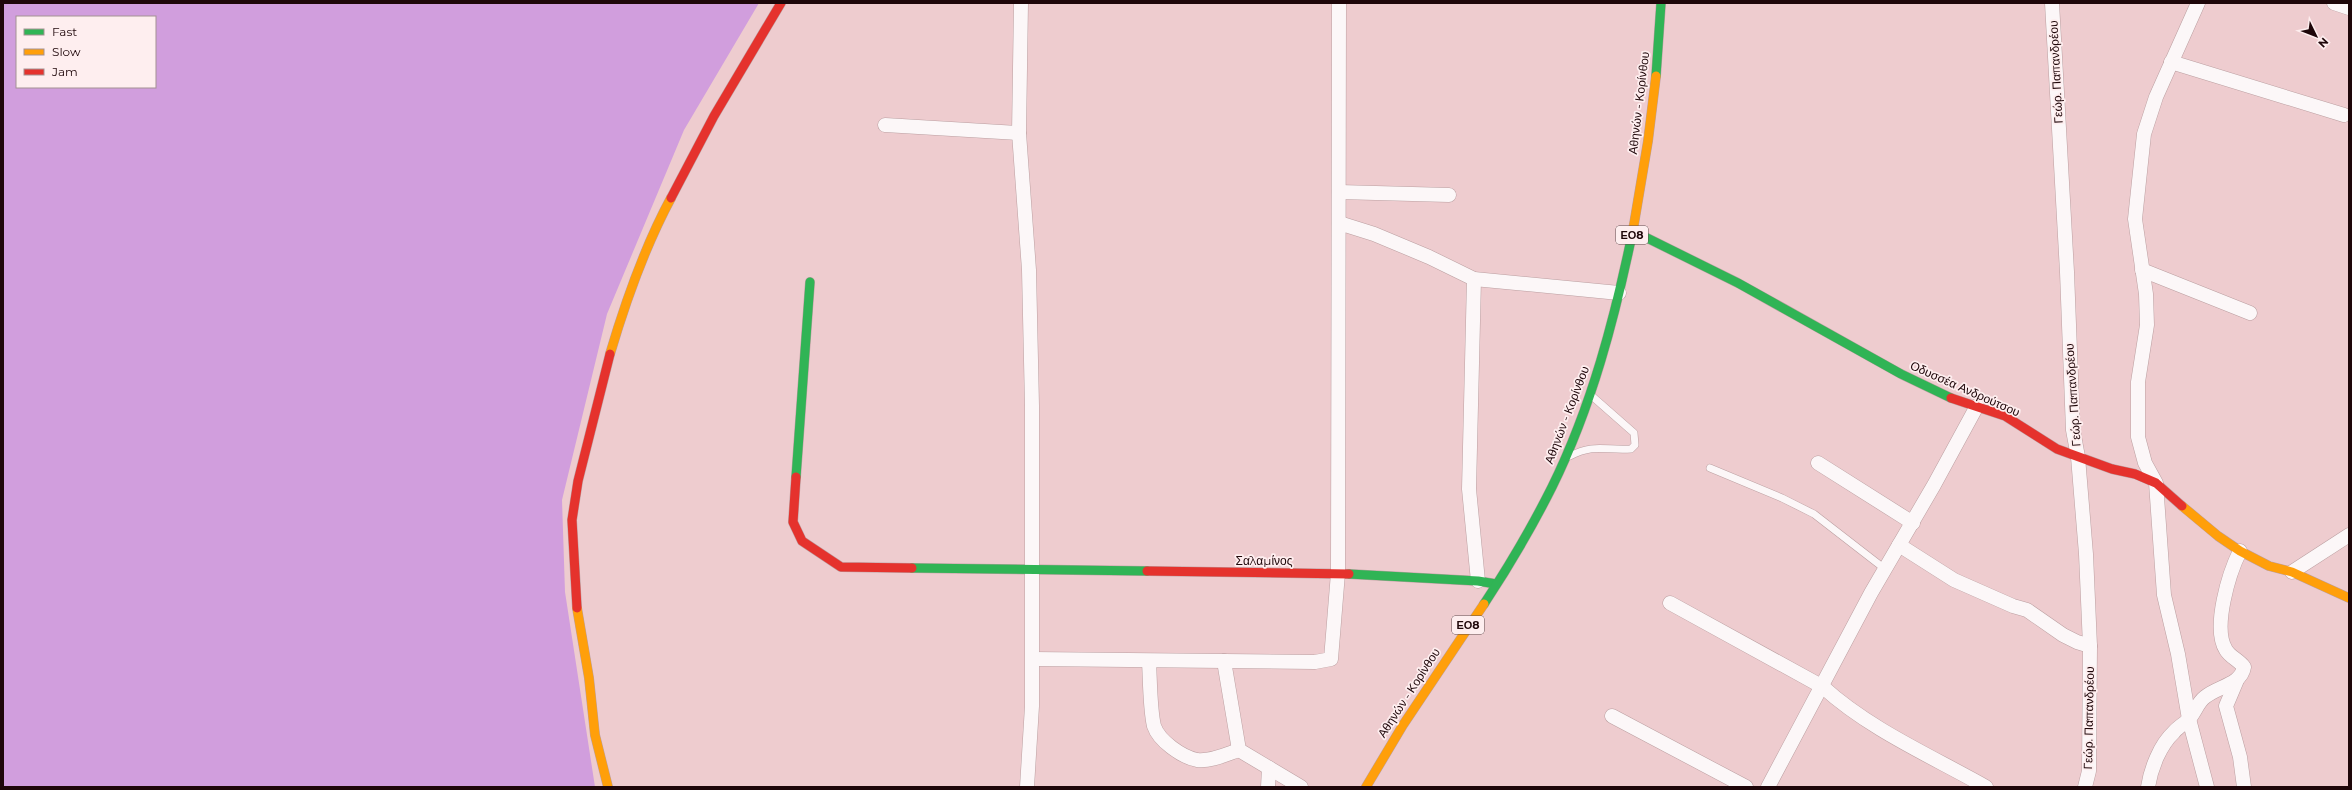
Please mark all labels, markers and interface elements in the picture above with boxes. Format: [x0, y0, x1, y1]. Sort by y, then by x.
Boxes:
legend [16, 16, 156, 88]
north arrow [2296, 16, 2336, 56]
street label: Γεώρ. Παπανδρέου [2045, 20, 2066, 124]
text: Fast [52, 24, 77, 39]
text: N [2315, 35, 2331, 51]
text: Slow [52, 44, 81, 59]
street label: Αθηνών - Κορίνθου [1625, 51, 1652, 155]
text: Jam [51, 64, 78, 79]
road number: ΕΟ8 [1616, 226, 1648, 244]
street label: Γεώρ. Παπανδρέου [2061, 343, 2084, 447]
street label: Οδυσσέα Ανδρούτσου [1908, 358, 2022, 420]
street label: Αθηνών - Κορίνθου [1541, 364, 1592, 466]
street label: Σαλαμίνος [1235, 553, 1293, 568]
road number: ΕΟ8 [1452, 616, 1484, 634]
street label: Αθηνών - Κορίνθου [1374, 645, 1443, 740]
street label: Γεώρ. Παπανδρέου [2080, 666, 2097, 770]

